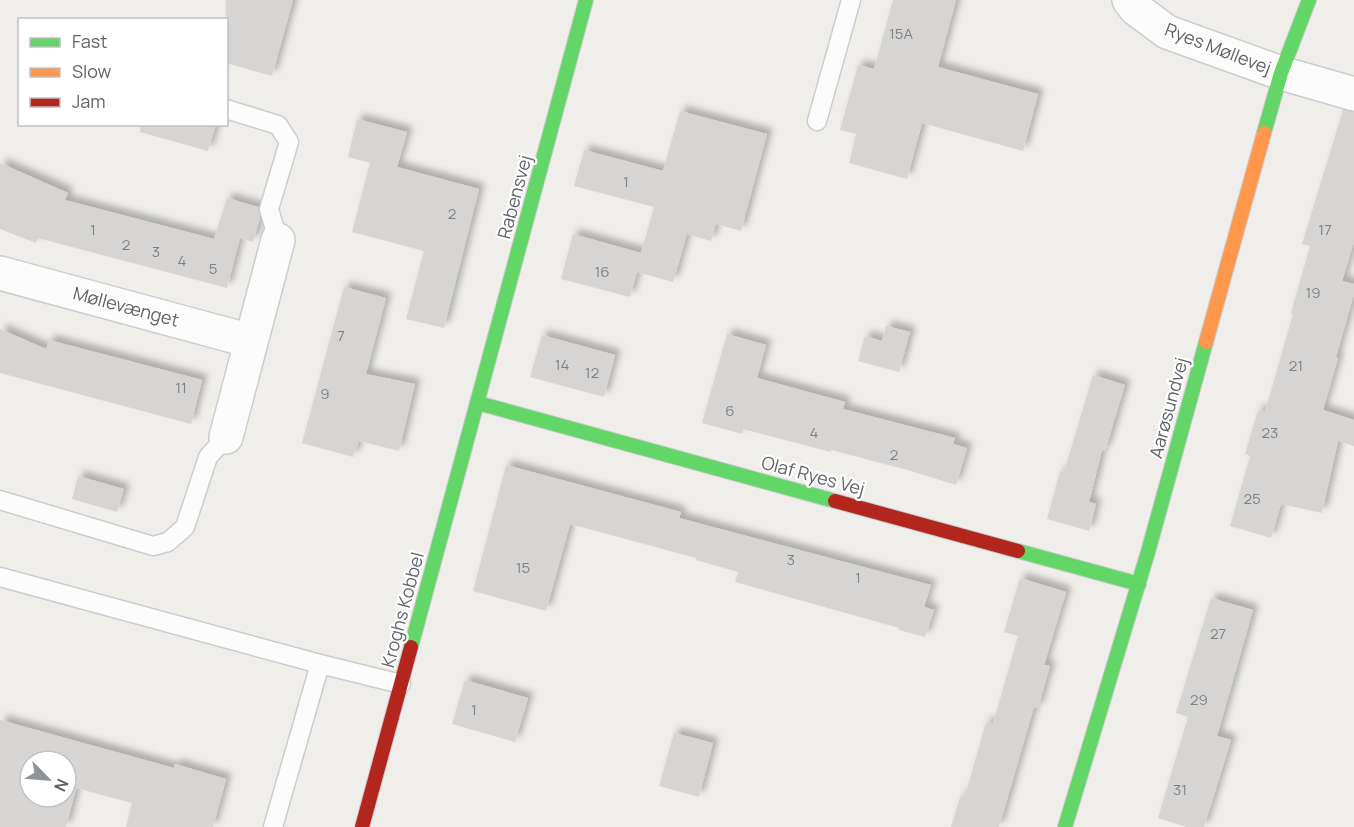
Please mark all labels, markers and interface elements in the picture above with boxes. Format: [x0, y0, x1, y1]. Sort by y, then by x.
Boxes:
street label: Ryes Møllevej [1162, 17, 1275, 79]
legend [18, 18, 228, 126]
house number: 15A [889, 23, 914, 44]
text: Fast [72, 29, 107, 53]
text: Slow [72, 59, 112, 83]
text: Jam [72, 89, 106, 113]
street label: Rabensvej [491, 152, 537, 241]
house number: 1 [623, 171, 629, 192]
house number: 2 [448, 203, 456, 224]
house number: 1 [90, 219, 96, 240]
house number: 17 [1318, 219, 1332, 240]
house number: 2 [122, 234, 130, 255]
house number: 3 [152, 241, 160, 262]
house number: 4 [178, 250, 187, 271]
house number: 5 [209, 258, 217, 279]
house number: 16 [594, 261, 610, 282]
street label: Møllevænget [71, 280, 182, 332]
house number: 19 [1305, 282, 1321, 303]
house number: 7 [337, 325, 345, 346]
house number: 14 [555, 354, 569, 375]
street label: Aarøsundvej [1143, 355, 1193, 461]
house number: 21 [1289, 355, 1303, 376]
house number: 12 [585, 362, 599, 383]
house number: 11 [175, 377, 187, 398]
house number: 9 [320, 383, 330, 404]
house number: 6 [725, 400, 735, 421]
house number: 4 [810, 422, 819, 443]
house number: 23 [1262, 422, 1278, 443]
house number: 2 [890, 444, 898, 465]
street label: Olaf Ryes Vej [759, 450, 868, 500]
house number: 25 [1243, 488, 1261, 509]
street label: Kroghs Kobbel [375, 549, 429, 670]
house number: 3 [787, 549, 795, 570]
house number: 15 [516, 557, 530, 578]
house number: 1 [855, 567, 861, 588]
house number: 27 [1210, 623, 1226, 644]
house number: 29 [1190, 689, 1208, 710]
house number: 1 [471, 699, 477, 720]
north arrow [18, 749, 78, 809]
text: N [49, 775, 74, 795]
house number: 31 [1173, 779, 1187, 800]

